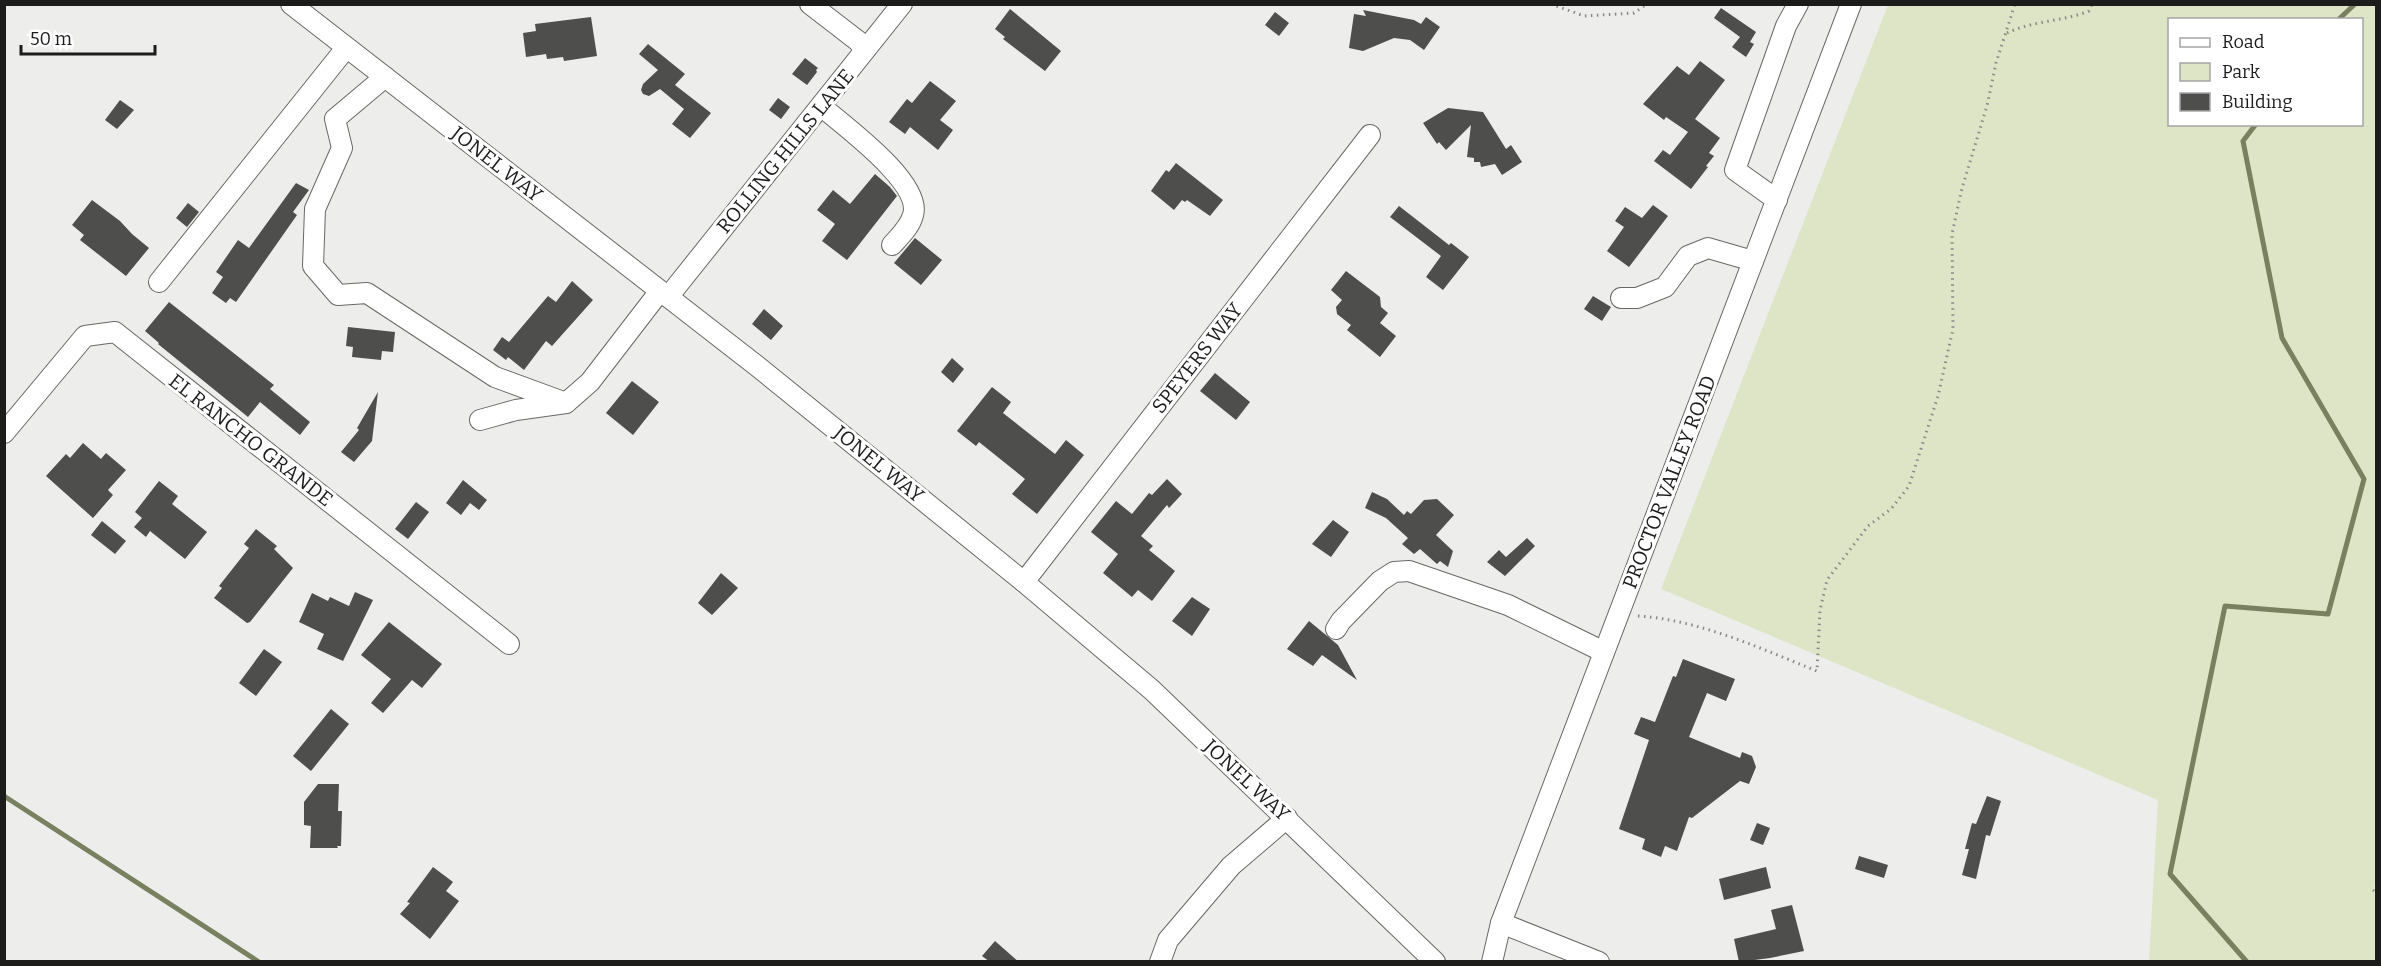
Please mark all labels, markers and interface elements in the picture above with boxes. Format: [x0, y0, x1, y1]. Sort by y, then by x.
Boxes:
scale bar [21, 18, 154, 56]
legend [2168, 18, 2363, 126]
text: 50 m [30, 28, 72, 50]
text: Road [2222, 31, 2265, 53]
text: Park [2222, 61, 2261, 83]
street label: ROLLING HILLS LANE [711, 64, 859, 238]
text: Building [2222, 91, 2293, 113]
street label: JONEL WAY [446, 120, 547, 207]
street label: SPEYERS WAY [1147, 298, 1248, 418]
street label: EL RANCHO GRANDE [164, 369, 338, 511]
street label: PROCTOR VALLEY ROAD [1617, 372, 1721, 592]
street label: JONEL WAY [828, 420, 929, 508]
street label: JONEL WAY [1198, 733, 1295, 826]

